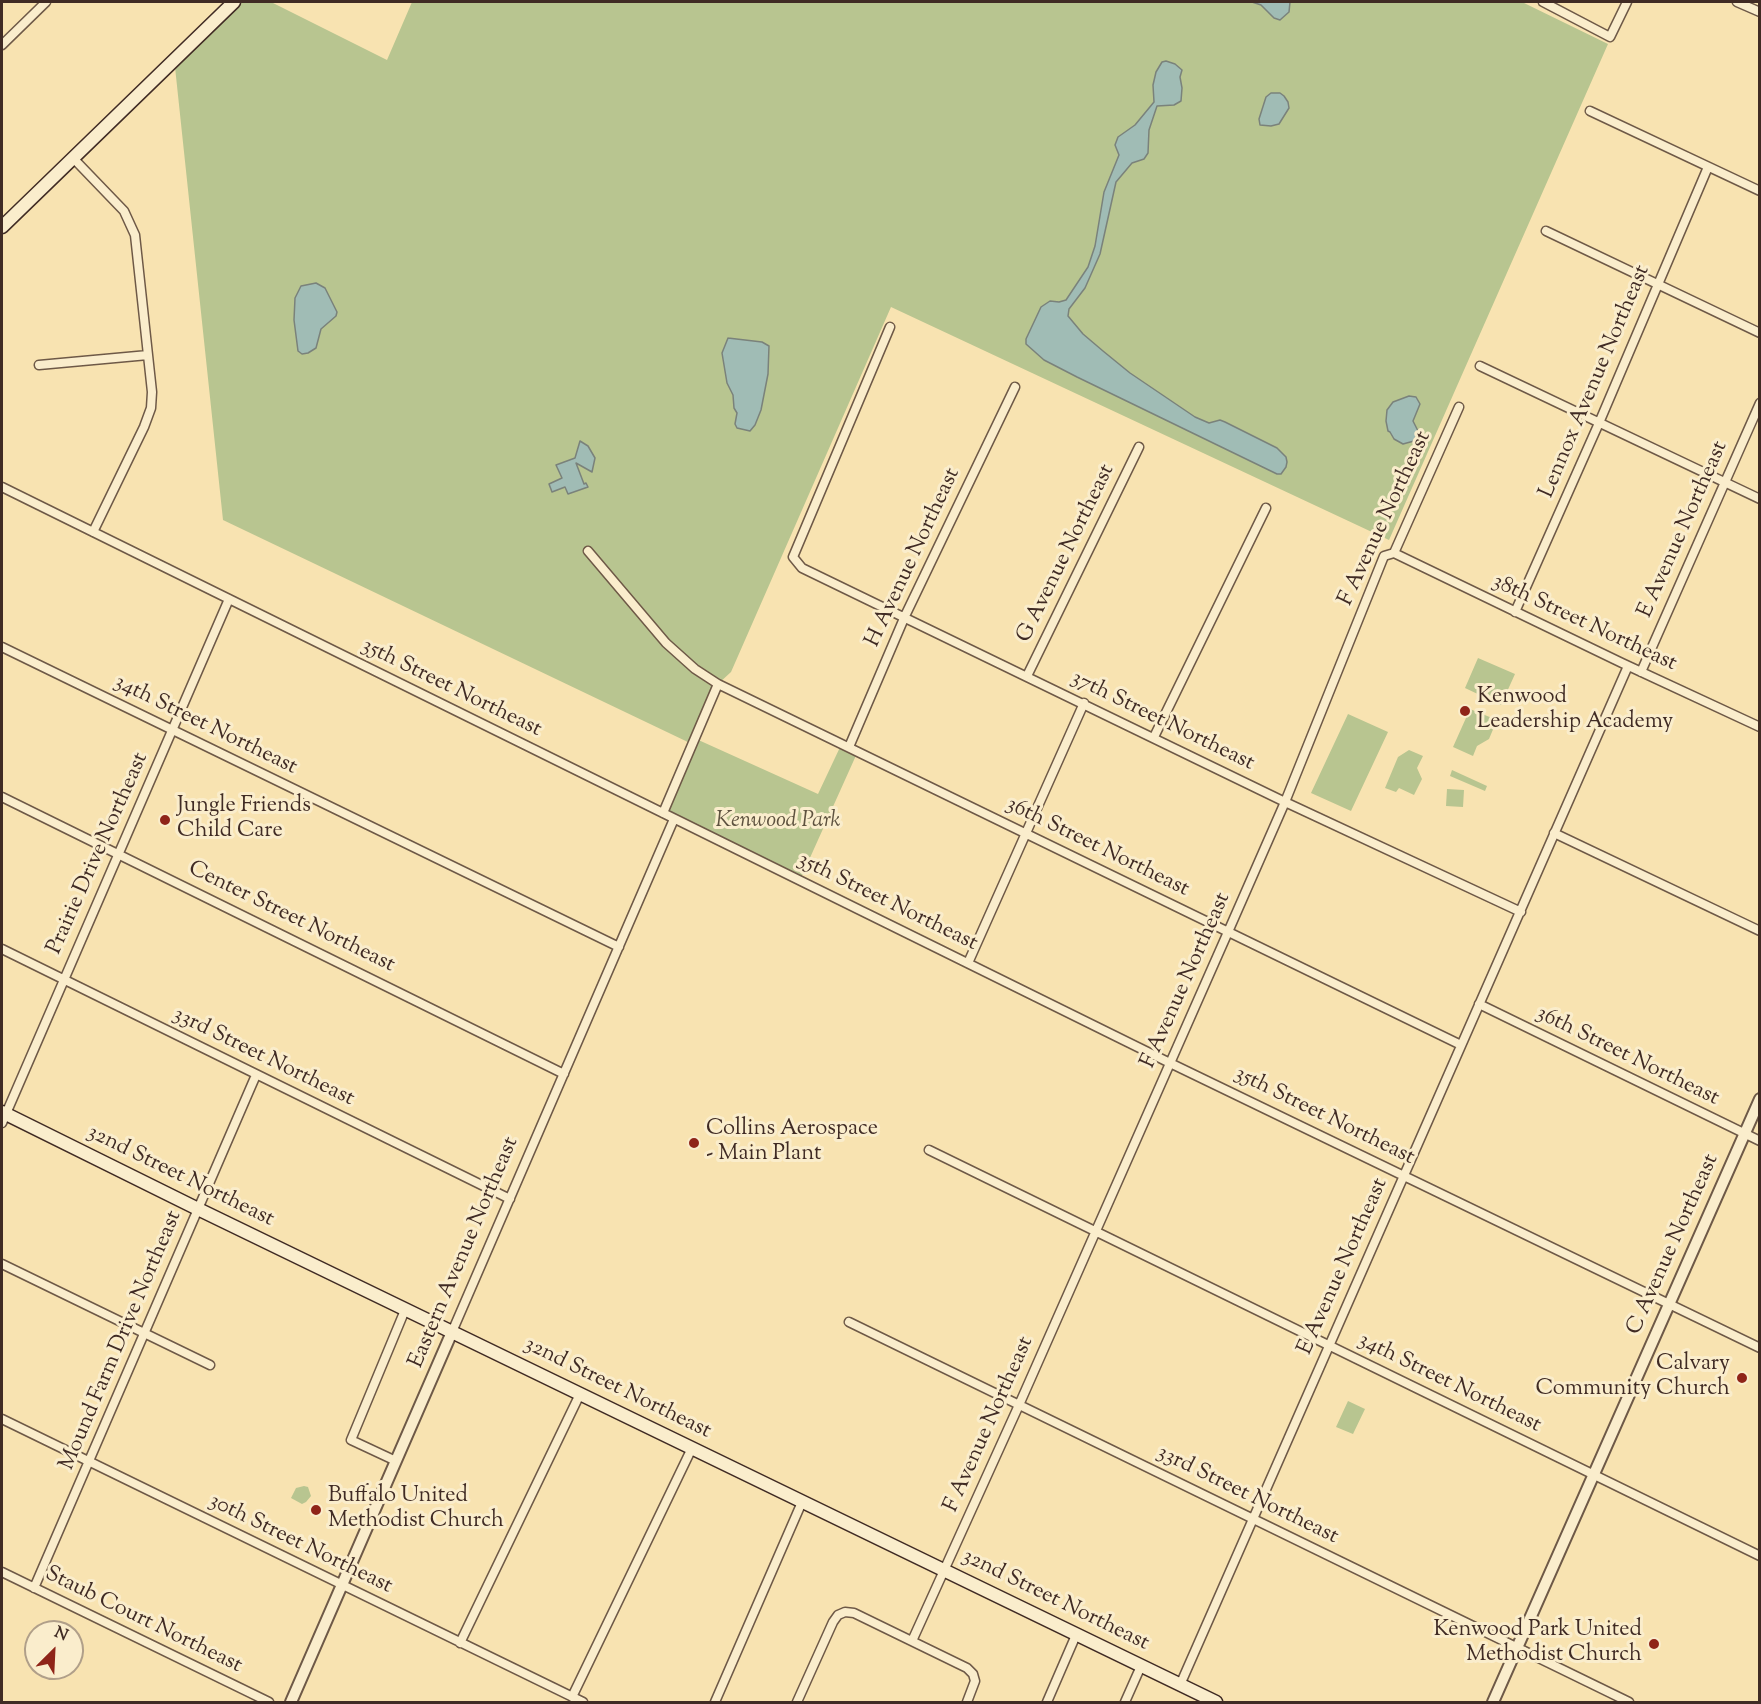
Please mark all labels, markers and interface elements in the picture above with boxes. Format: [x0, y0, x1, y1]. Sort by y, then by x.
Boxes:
street label: Lennox Avenue Northeast [1535, 262, 1657, 502]
street label: F Avenue Northeast [1334, 428, 1438, 610]
street label: E Avenue Northeast [1633, 438, 1735, 622]
street label: G Avenue Northeast [1012, 460, 1122, 648]
street label: H Avenue Northeast [861, 464, 967, 652]
street label: 38th Street Northeast [1487, 570, 1681, 678]
street label: 35th Street Northeast [357, 634, 545, 744]
street label: 37th Street Northeast [1066, 666, 1258, 778]
street label: 34th Street Northeast [109, 670, 301, 782]
place label: Kenwood Leadership Academy [1477, 685, 1673, 736]
marker: Kenwood Leadership Academy [1458, 704, 1472, 718]
street label: Prairie Drive Northeast [43, 749, 155, 959]
street label: 36th Street Northeast [1001, 792, 1193, 904]
place label: Jungle Friends Child Care [177, 794, 311, 846]
park label: Kenwood Park [716, 809, 840, 835]
marker: Jungle Friends Child Care [158, 813, 172, 827]
street label: 35th Street Northeast [793, 848, 981, 958]
street label: Center Street Northeast [183, 856, 399, 980]
street label: F Avenue Northeast [1136, 889, 1238, 1073]
street label: 36th Street Northeast [1531, 1001, 1723, 1113]
street label: 33rd Street Northeast [168, 1003, 358, 1113]
street label: 35th Street Northeast [1230, 1062, 1418, 1172]
place label: Collins Aerospace - Main Plant [706, 1117, 878, 1168]
street label: 32nd Street Northeast [82, 1120, 278, 1234]
street label: Eastern Avenue Northeast [404, 1134, 526, 1372]
marker: Collins Aerospace - Main Plant [687, 1136, 701, 1150]
street label: C Avenue Northeast [1622, 1151, 1726, 1339]
street label: E Avenue Northeast [1293, 1175, 1395, 1359]
street label: Mound Farm Drive Northeast [55, 1207, 189, 1475]
street label: 34th Street Northeast [1353, 1328, 1545, 1440]
street label: 32nd Street Northeast [519, 1332, 715, 1446]
street label: F Avenue Northeast [939, 1333, 1041, 1517]
place label: Calvary Community Church [1536, 1352, 1730, 1404]
marker: Calvary Community Church [1735, 1371, 1749, 1385]
street label: 33rd Street Northeast [1152, 1441, 1342, 1551]
place label: Buffalo United Methodist Church [328, 1484, 504, 1536]
street label: 30th Street Northeast [204, 1489, 396, 1601]
marker: Buffalo United Methodist Church [309, 1503, 323, 1517]
street label: 32nd Street Northeast [957, 1544, 1153, 1658]
street label: Staub Court Northeast [40, 1562, 246, 1680]
place label: Kenwood Park United Methodist Church [1433, 1618, 1642, 1670]
north arrow [24, 1620, 84, 1680]
marker: Kenwood Park United Methodist Church [1647, 1637, 1661, 1651]

